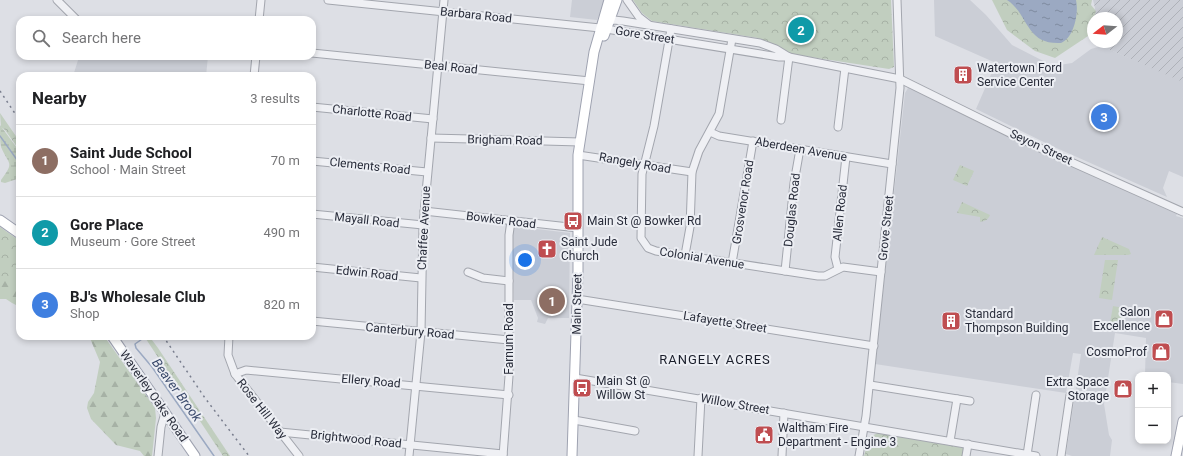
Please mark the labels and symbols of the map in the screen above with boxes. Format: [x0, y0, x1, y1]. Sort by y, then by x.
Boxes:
street label: Barbara Road [439, 4, 513, 26]
north arrow [1087, 12, 1123, 48]
pin: 2 [788, 15, 814, 45]
street label: Gore Street [614, 23, 676, 47]
street label: Beal Road [424, 57, 478, 77]
place label: Watertown Ford Service Center [977, 61, 1062, 89]
building icon: Watertown Ford Service Center [952, 64, 974, 86]
street label: Charlotte Road [332, 102, 412, 124]
pin: 3 [1091, 102, 1117, 132]
street label: Seyon Street [1008, 126, 1074, 168]
street label: Brigham Road [467, 132, 543, 148]
street label: Aberdeen Avenue [754, 134, 848, 164]
street label: Rangely Road [598, 150, 672, 176]
street label: Clements Road [329, 155, 411, 177]
street label: Grosvenor Road [729, 159, 757, 245]
street label: Douglas Road [781, 172, 803, 248]
street label: Allen Road [830, 184, 850, 242]
street label: Chaffee Avenue [415, 186, 433, 270]
street label: Grove Street [876, 195, 896, 261]
street label: Bowker Road [465, 209, 537, 231]
street label: Mayall Road [334, 210, 400, 230]
bus stop icon: Main St @ Bowker Rd [562, 210, 584, 232]
place label: Main St @ Bowker Rd [587, 214, 701, 228]
place label: Saint Jude Church [561, 235, 617, 263]
church icon: Saint Jude Church [536, 238, 558, 260]
street label: Colonial Avenue [659, 244, 745, 272]
your location [515, 250, 535, 270]
street label: Edwin Road [335, 263, 399, 283]
street label: Main Street [569, 273, 585, 335]
pin: 1 [539, 286, 565, 316]
street label: Farnum Road [502, 303, 516, 375]
place label: Salon Excellence [1093, 305, 1150, 333]
place label: Standard Thompson Building [965, 307, 1069, 335]
street label: Lafayette Street [682, 308, 768, 336]
shop icon: Salon Excellence [1153, 308, 1175, 330]
building icon: Standard Thompson Building [940, 310, 962, 332]
street label: Canterbury Road [365, 320, 455, 342]
shop icon: CosmoProf [1150, 341, 1172, 363]
place label: CosmoProf [1086, 345, 1148, 359]
street label: Waverley Oaks Road [117, 348, 191, 444]
district label: RANGELY ACRES [659, 352, 771, 367]
water label: Beaver Brook [149, 356, 205, 425]
street label: Ellery Road [341, 371, 401, 391]
place label: Main St @ Willow St [596, 374, 651, 402]
place label: Extra Space Storage [1046, 375, 1109, 403]
street label: Rose Hill Way [234, 376, 290, 442]
bus stop icon: Main St @ Willow St [571, 377, 593, 399]
shop icon: Extra Space Storage [1112, 378, 1134, 400]
street label: Willow Street [699, 391, 771, 417]
place label: Waltham Fire Department - Engine 3 [778, 421, 896, 449]
public building icon: Waltham Fire Department - Engine 3 [753, 424, 775, 446]
street label: Brightwood Road [310, 427, 402, 451]

